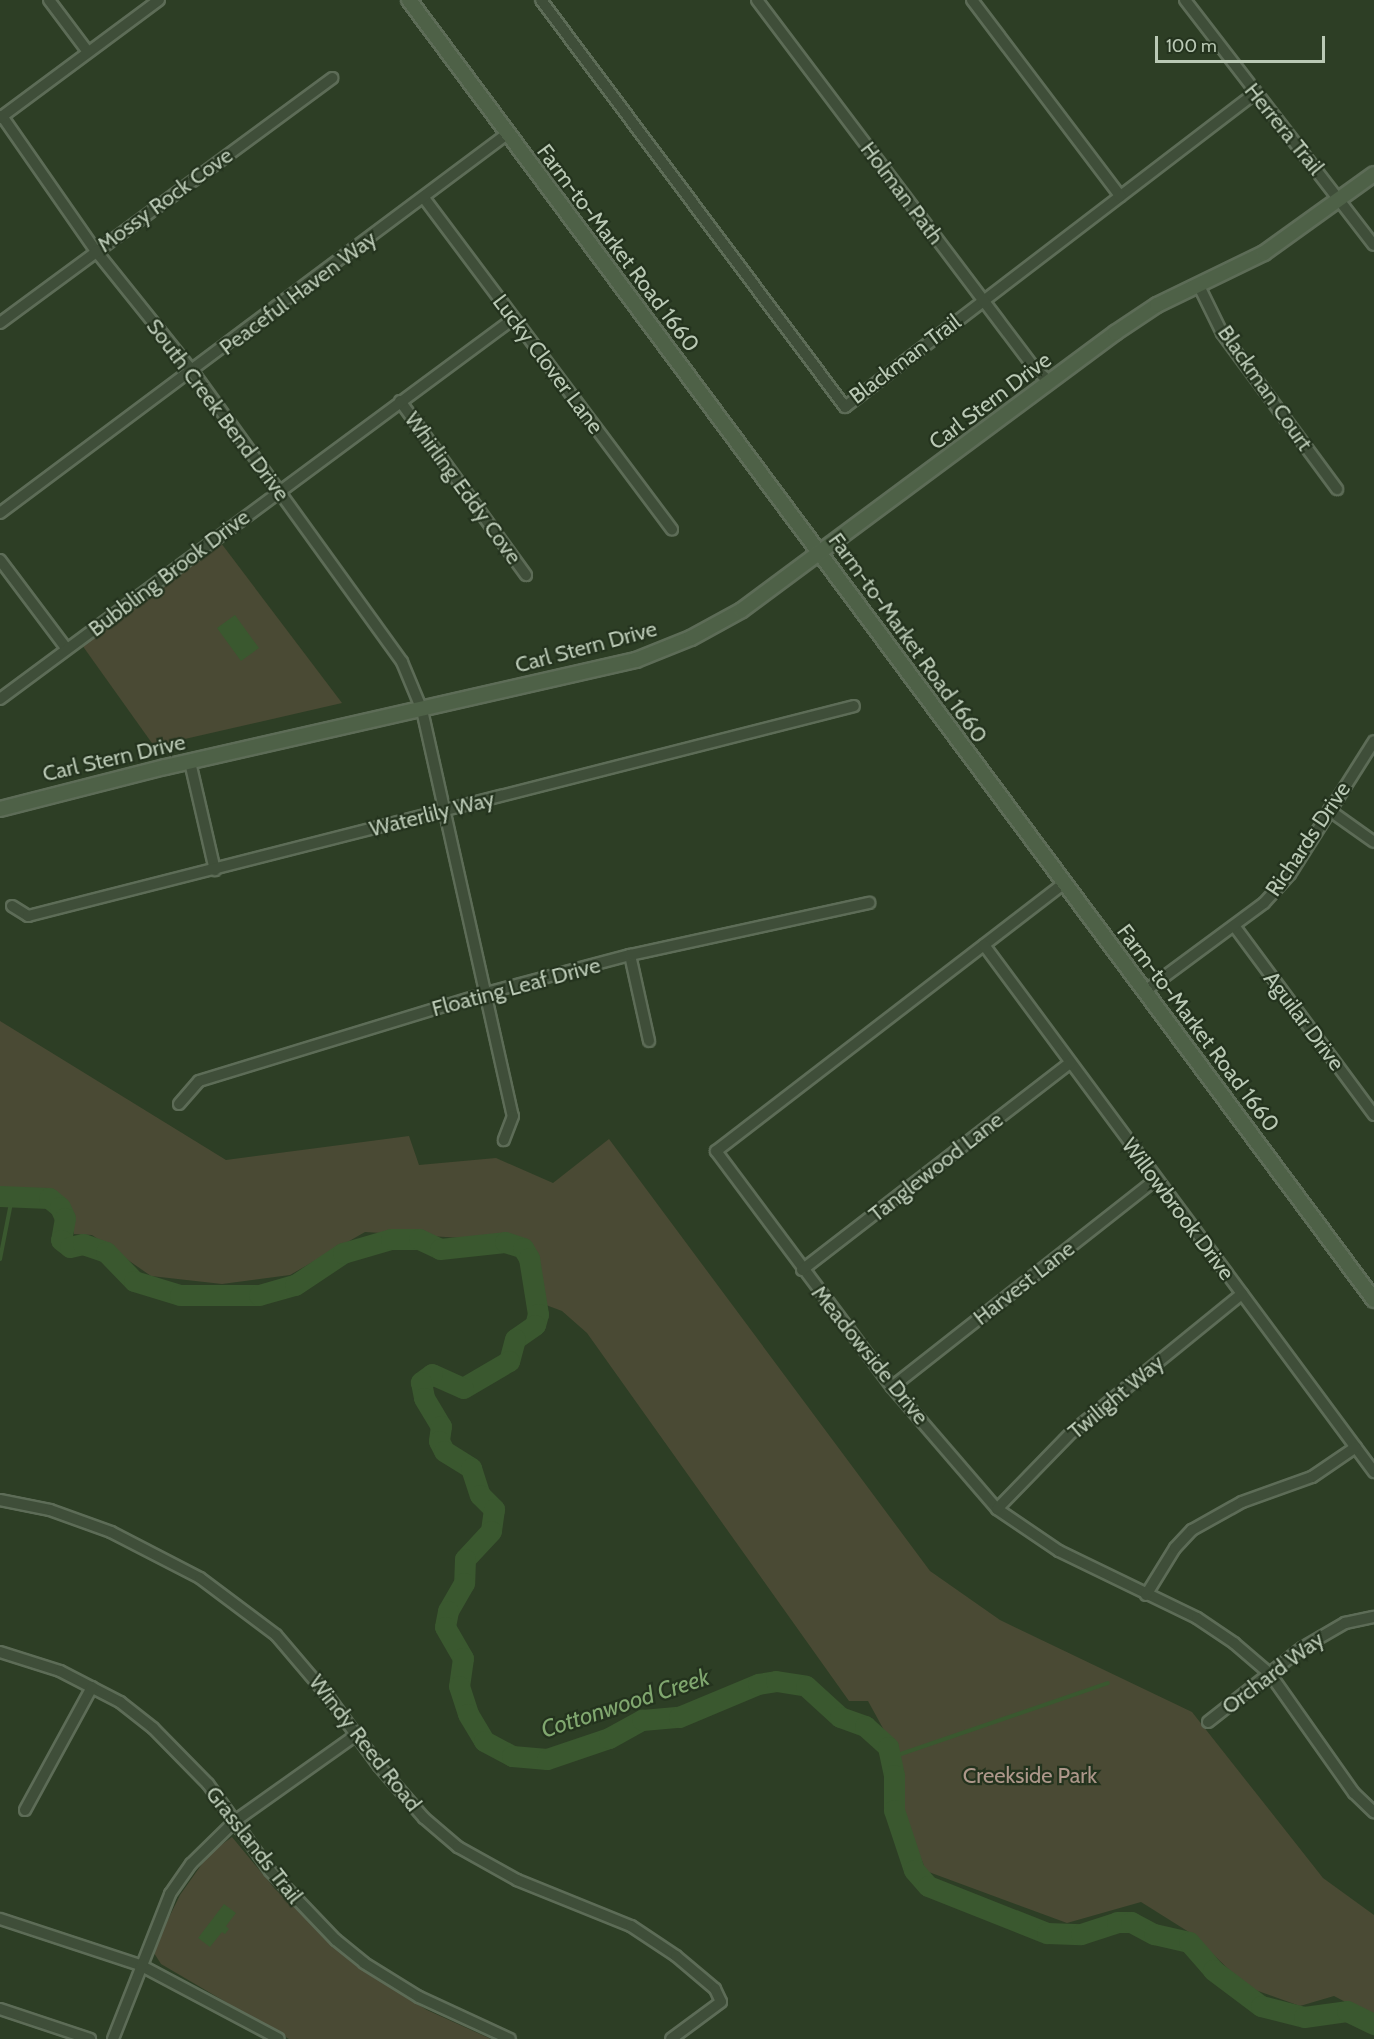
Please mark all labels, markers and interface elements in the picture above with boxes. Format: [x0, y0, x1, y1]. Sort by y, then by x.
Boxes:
scale bar [1158, 24, 1328, 62]
text: 100 m [1166, 35, 1217, 57]
street label: Herrera Trail [1239, 78, 1329, 180]
street label: Holman Path [855, 137, 949, 249]
street label: Farm-to-Market Road 1660 [531, 139, 705, 357]
street label: Mossy Rock Cove [92, 142, 238, 258]
street label: Peaceful Haven Way [214, 225, 382, 361]
street label: Lucky Clover Lane [487, 289, 609, 439]
street label: Blackman Trail [844, 309, 966, 409]
street label: South Creek Bend Drive [141, 314, 295, 506]
street label: Blackman Court [1212, 320, 1318, 456]
street label: Carl Stern Drive [924, 347, 1056, 455]
street label: Whirling Eddy Cove [399, 407, 527, 569]
street label: Bubbling Brook Drive [83, 504, 255, 642]
street label: Farm-to-Market Road 1660 [823, 528, 993, 748]
street label: Carl Stern Drive [512, 615, 660, 679]
street label: Carl Stern Drive [40, 729, 188, 787]
street label: Richards Drive [1260, 777, 1356, 901]
street label: Waterlily Way [367, 786, 497, 842]
street label: Farm-to-Market Road 1660 [1111, 919, 1285, 1137]
street label: Floating Leaf Drive [429, 952, 603, 1022]
street label: Aguilar Drive [1258, 966, 1350, 1076]
street label: Tanglewood Lane [864, 1106, 1008, 1228]
street label: Willowbrook Drive [1116, 1133, 1240, 1285]
street label: Harvest Lane [968, 1235, 1080, 1331]
street label: Meadowside Drive [806, 1280, 934, 1430]
street label: Twilight Way [1063, 1349, 1169, 1445]
street label: Orchard Way [1217, 1626, 1329, 1720]
water label: Cottonwood Creek [537, 1662, 713, 1744]
street label: Windy Reed Road [303, 1669, 427, 1817]
park label: Creekside Park [963, 1763, 1097, 1789]
street label: Grasslands Trail [200, 1781, 308, 1909]

